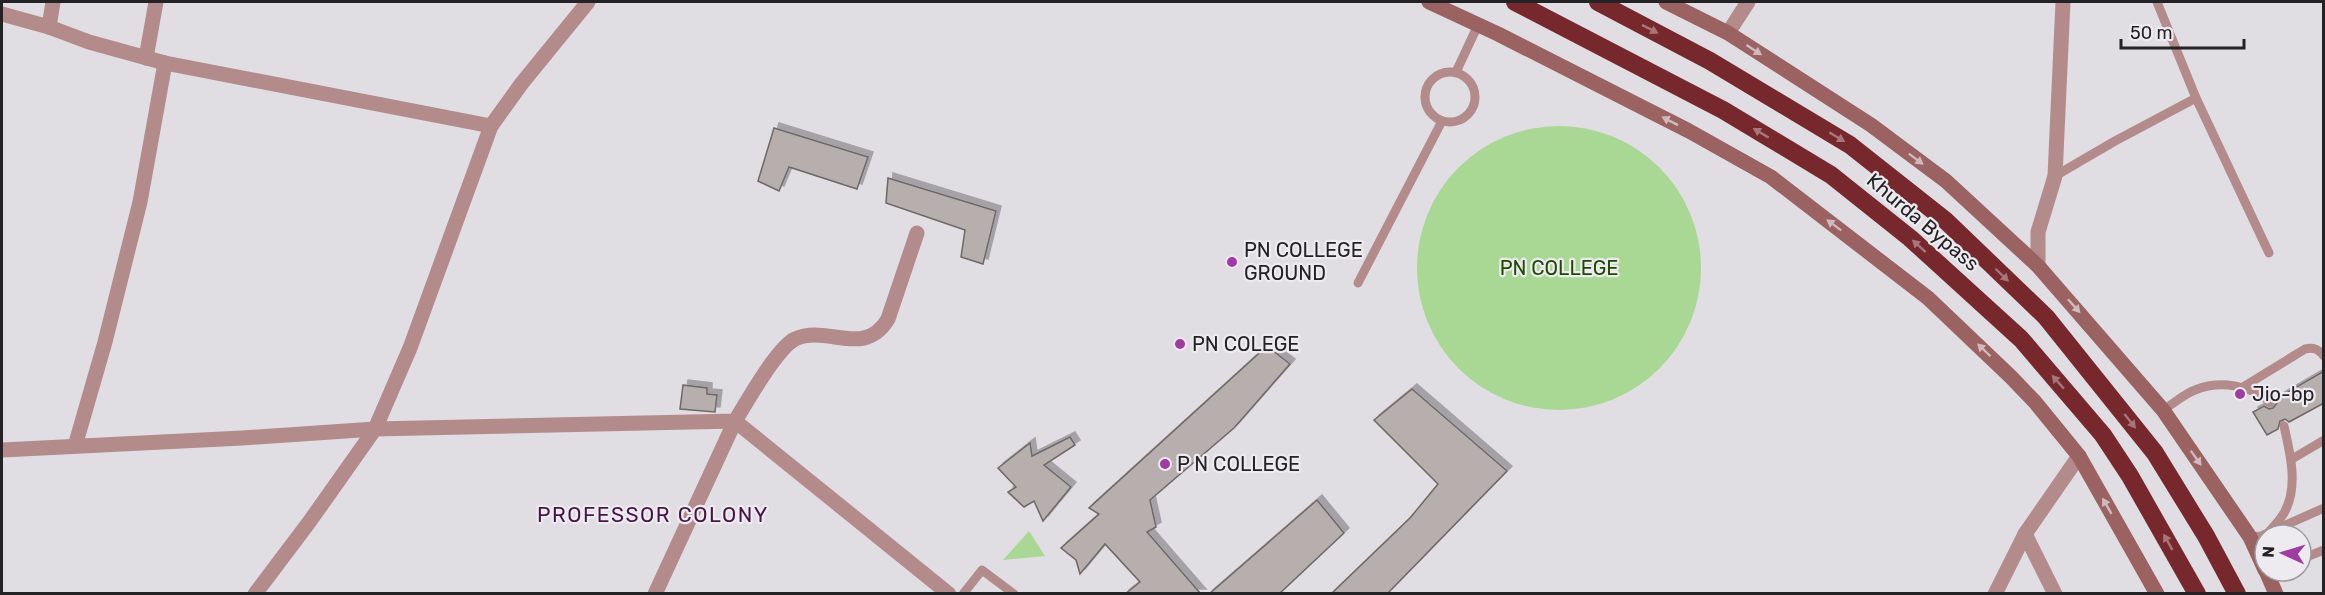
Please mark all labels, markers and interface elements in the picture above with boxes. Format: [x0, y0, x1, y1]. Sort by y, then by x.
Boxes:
scale bar [2121, 12, 2244, 50]
text: 50 m [2130, 22, 2173, 44]
one-way arrow [1641, 24, 1658, 33]
one-way arrow [1746, 44, 1762, 55]
one-way arrow [1661, 116, 1678, 126]
one-way arrow [1752, 128, 1769, 138]
one-way arrow [1829, 131, 1845, 142]
one-way arrow [1908, 153, 1924, 165]
street label: Khurda Bypass [1862, 168, 1984, 276]
one-way arrow [1827, 220, 1842, 232]
place label: PN COLLEGE GROUND [1244, 238, 1363, 285]
one-way arrow [1912, 240, 1927, 253]
marker: PN COLLEGE GROUND [1225, 255, 1239, 269]
park label: PN COLLEGE [1500, 256, 1618, 280]
one-way arrow [1994, 268, 2009, 281]
one-way arrow [2067, 298, 2080, 313]
place label: PN COLEGE [1192, 332, 1300, 356]
marker: PN COLEGE [1173, 337, 1187, 351]
one-way arrow [1976, 343, 1991, 357]
one-way arrow [2052, 374, 2065, 390]
place label: Jio-bp [2252, 382, 2315, 406]
marker: Jio-bp [2233, 387, 2247, 401]
one-way arrow [2124, 414, 2136, 429]
one-way arrow [2190, 449, 2202, 465]
place label: P N COLLEGE [1177, 452, 1300, 476]
marker: P N COLLEGE [1158, 457, 1172, 471]
one-way arrow [2102, 497, 2112, 514]
district label: PROFESSOR COLONY [537, 502, 769, 527]
north arrow [2253, 523, 2313, 583]
one-way arrow [2163, 534, 2173, 551]
text: N [2259, 546, 2278, 558]

